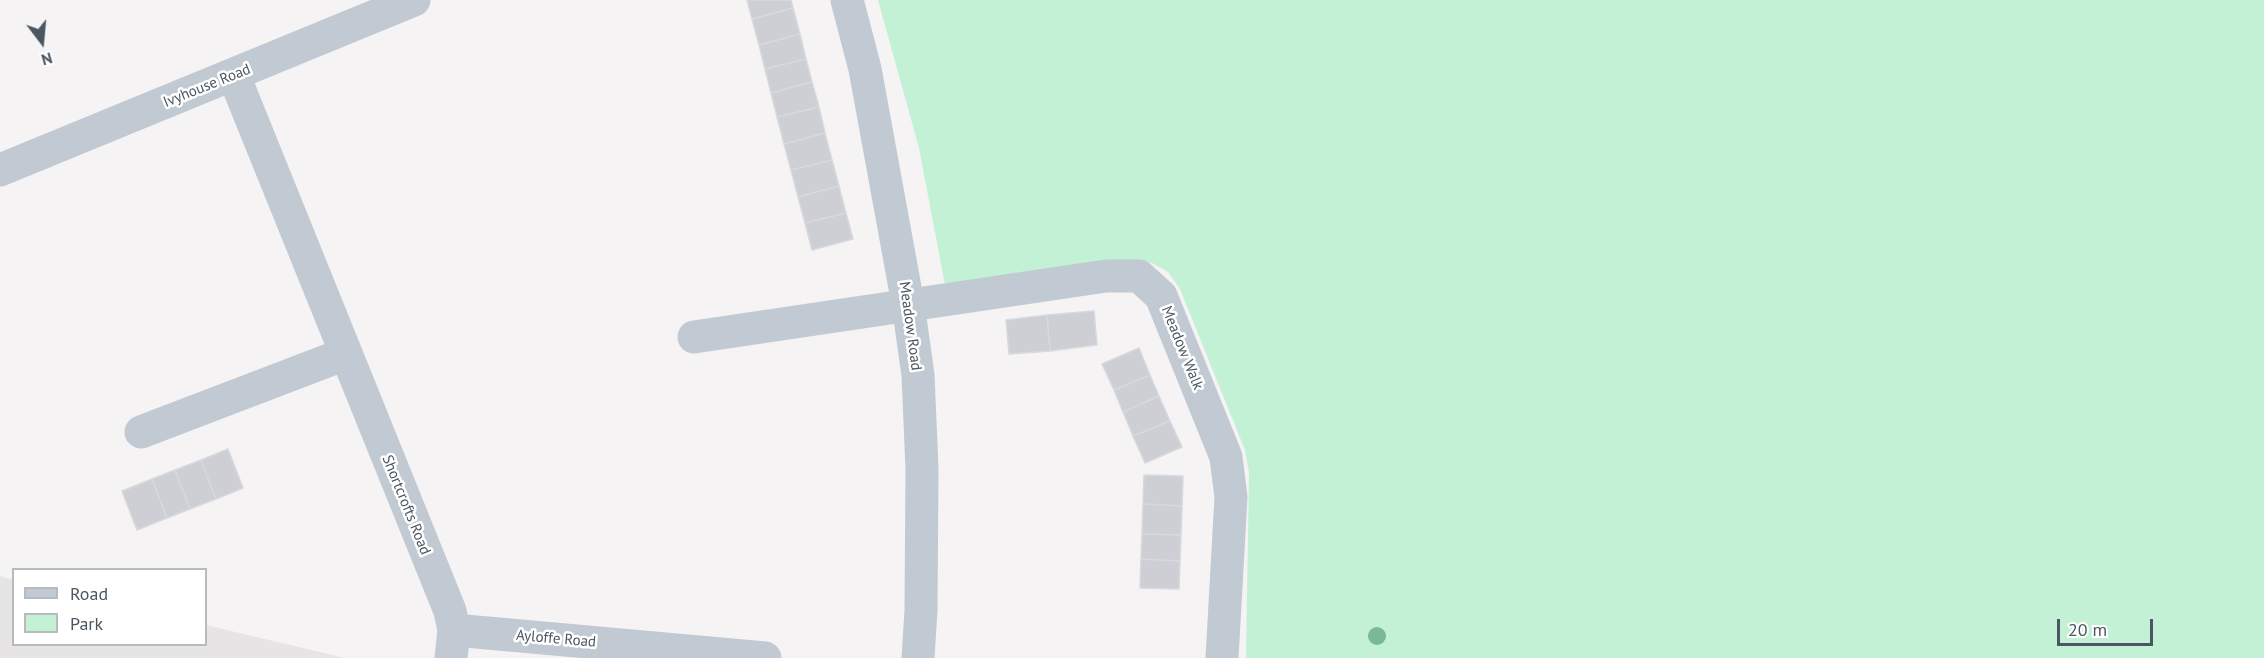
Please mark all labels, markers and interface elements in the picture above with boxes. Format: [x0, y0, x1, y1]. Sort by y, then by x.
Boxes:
north arrow [12, 12, 72, 72]
text: N [39, 48, 55, 70]
street label: Ivyhouse Road [161, 60, 253, 112]
street label: Meadow Road [895, 280, 925, 372]
street label: Meadow Walk [1157, 304, 1207, 392]
street label: Shortcrofts Road [378, 452, 434, 558]
legend [12, 568, 207, 646]
text: Road [70, 582, 108, 605]
scale bar [2060, 607, 2156, 645]
text: Park [70, 612, 103, 635]
text: 20 m [2068, 618, 2107, 641]
street label: Ayloffe Road [515, 627, 597, 651]

